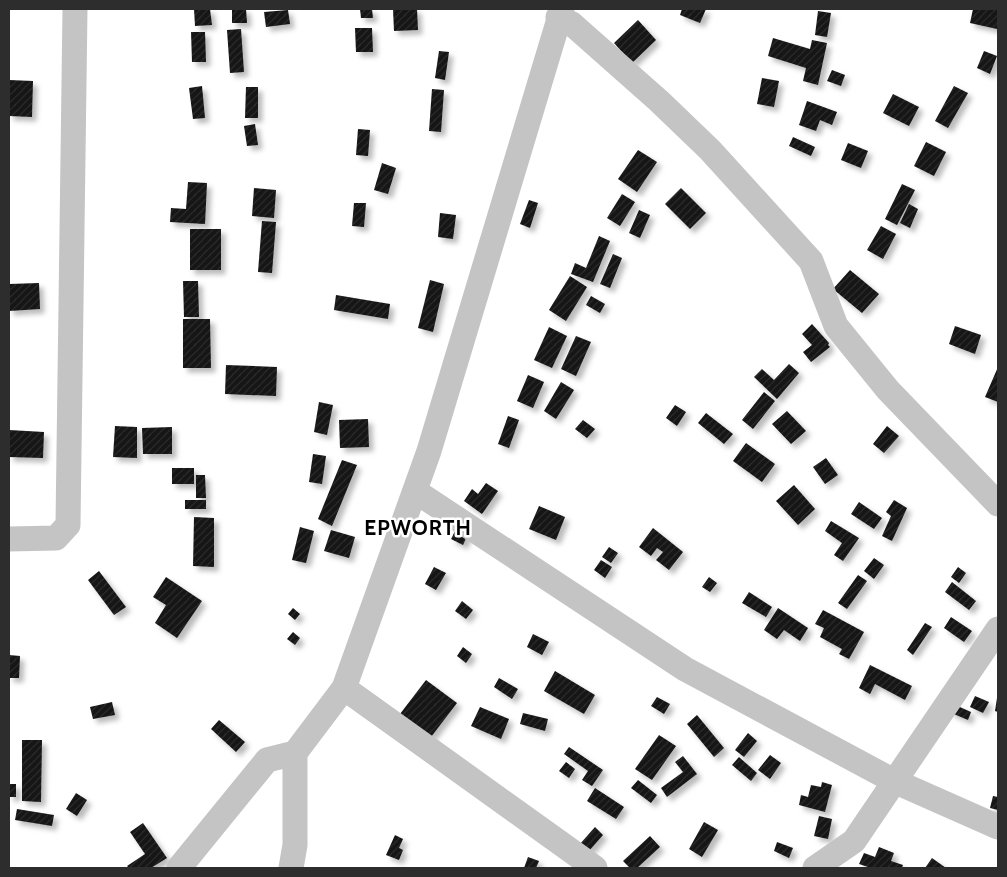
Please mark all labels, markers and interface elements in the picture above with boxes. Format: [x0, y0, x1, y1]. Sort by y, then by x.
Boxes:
district label: EPWORTH [364, 515, 472, 540]

